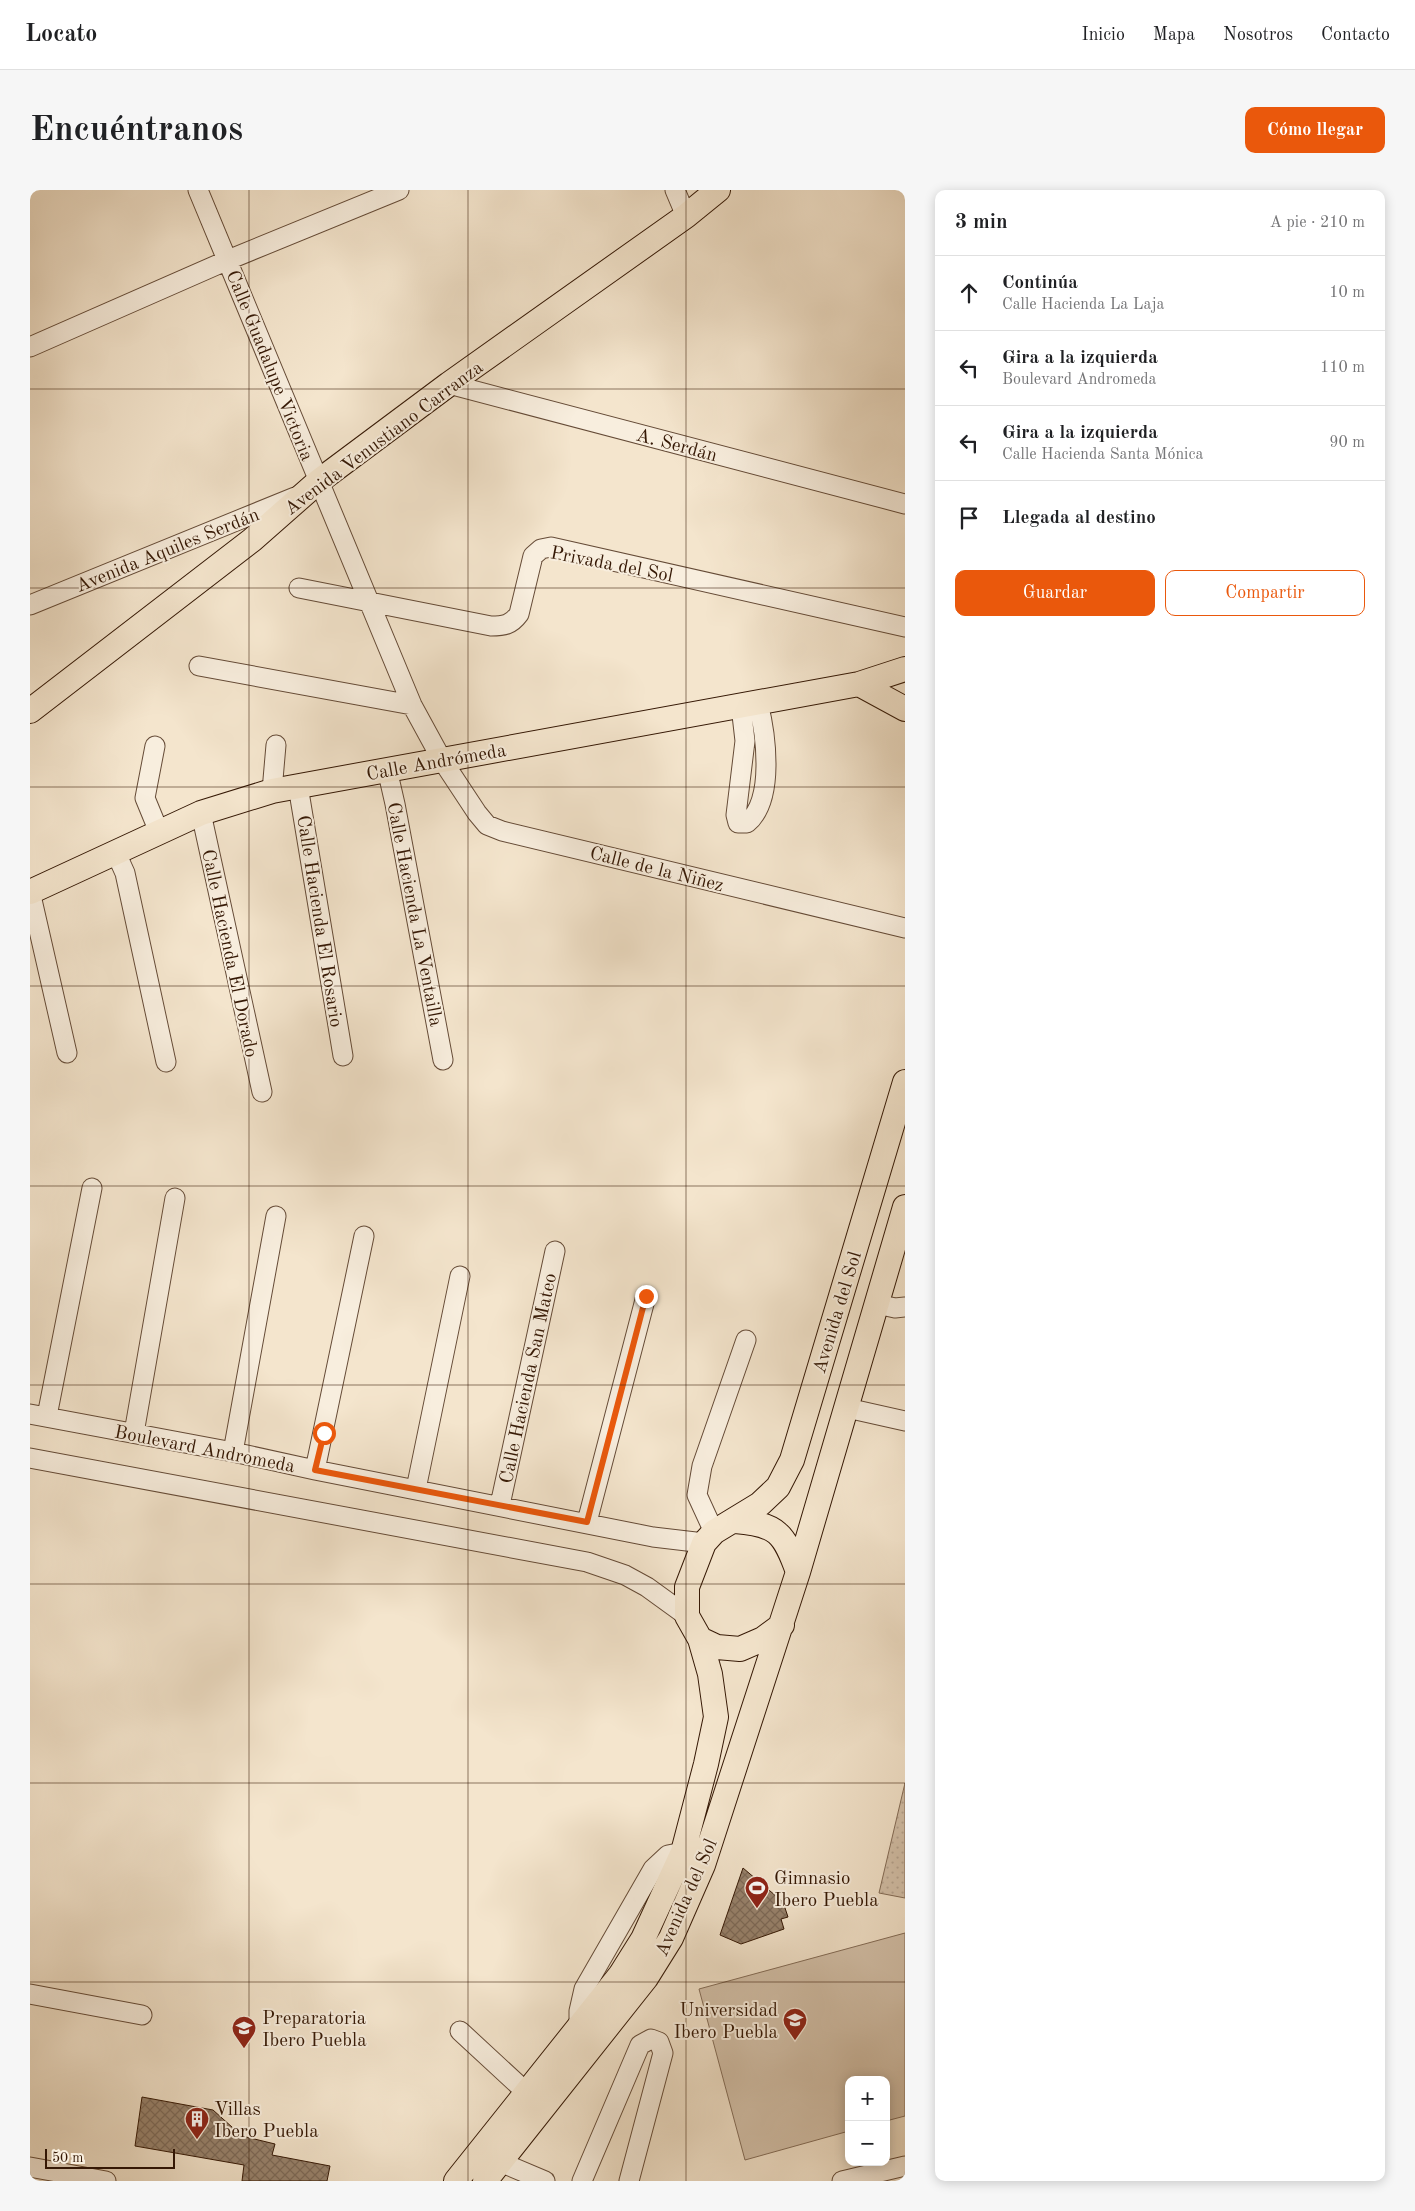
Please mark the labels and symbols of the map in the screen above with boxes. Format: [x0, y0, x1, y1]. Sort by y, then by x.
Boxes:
street label: Calle Guadalupe Victoria [222, 268, 316, 465]
street label: Avenida Venustiano Carranza [282, 358, 488, 520]
street label: A. Serdán [634, 426, 719, 466]
street label: Avenida Aquiles Serdán [74, 506, 262, 597]
street label: Privada del Sol [548, 544, 675, 587]
street label: Calle Andrómeda [365, 742, 508, 785]
street label: Calle Hacienda La Ventailla [382, 801, 445, 1029]
street label: Calle Hacienda El Rosario [292, 814, 345, 1029]
street label: Calle de la Niñez [587, 845, 725, 896]
street label: Calle Hacienda El Dorado [197, 848, 260, 1059]
street label: Avenida del Sol [811, 1249, 866, 1376]
street label: Calle Hacienda San Mateo [498, 1272, 561, 1486]
route end [635, 1285, 658, 1308]
route start [313, 1422, 336, 1445]
street label: Boulevard Andromeda [113, 1424, 297, 1477]
street label: Avenida del Sol [653, 1836, 722, 1960]
place label: Gimnasio Ibero Puebla [774, 1870, 879, 1911]
sports icon: Gimnasio Ibero Puebla [744, 1875, 770, 1909]
place label: Universidad Ibero Puebla [673, 2002, 779, 2043]
school or university icon: Universidad Ibero Puebla [782, 2007, 808, 2041]
place label: Preparatoria Ibero Puebla [262, 2010, 367, 2051]
school or university icon: Preparatoria Ibero Puebla [231, 2015, 257, 2049]
place label: Villas Ibero Puebla [214, 2101, 319, 2142]
building icon: Villas Ibero Puebla [184, 2106, 210, 2140]
scale bar [45, 2146, 175, 2169]

